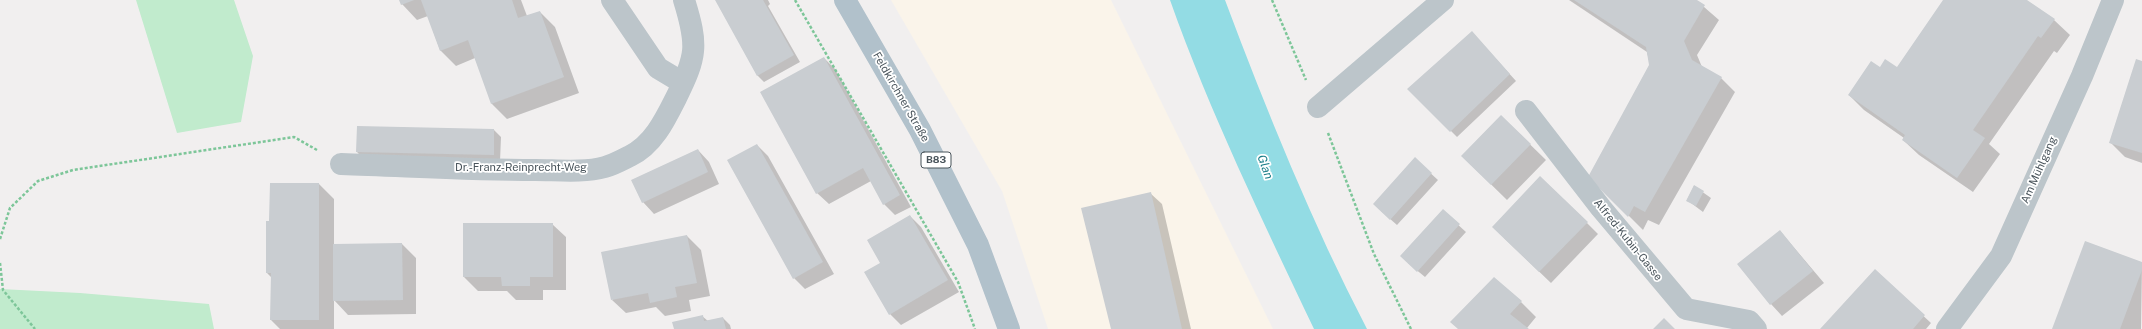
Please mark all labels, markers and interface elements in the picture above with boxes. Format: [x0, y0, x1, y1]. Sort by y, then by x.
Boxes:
street label: Feldkirchner Straße [870, 50, 932, 144]
street label: Am Mühlgang [2018, 134, 2060, 206]
road number: B83 [921, 152, 951, 168]
water label: Glan [1254, 153, 1276, 181]
street label: Dr.-Franz-Reinprecht-Weg [455, 161, 587, 175]
street label: Alfred-Kubin-Gasse [1591, 196, 1665, 284]

